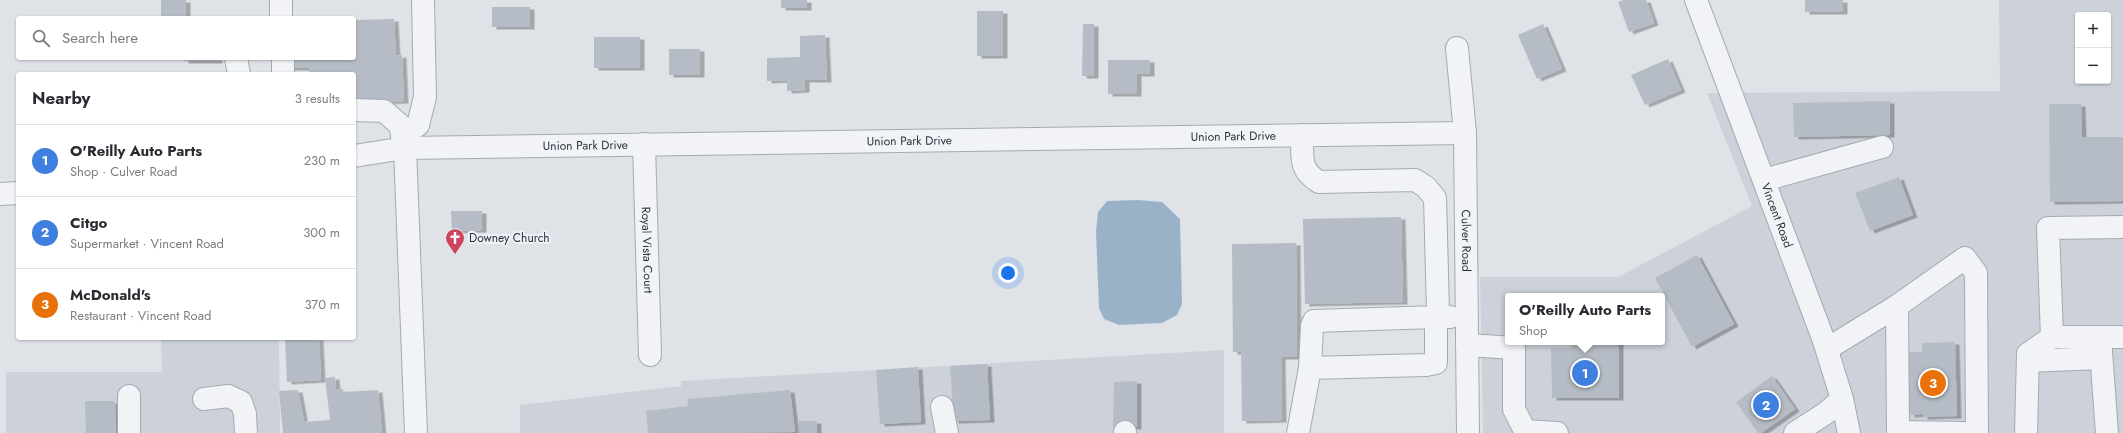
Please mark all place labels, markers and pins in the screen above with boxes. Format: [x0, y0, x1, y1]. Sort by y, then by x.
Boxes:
church icon: Downey Church [444, 227, 466, 255]
place label: Downey Church [469, 229, 550, 247]
pin: 1 [1572, 358, 1598, 388]
pin: 3 [1920, 368, 1946, 398]
pin: 2 [1753, 390, 1779, 420]

